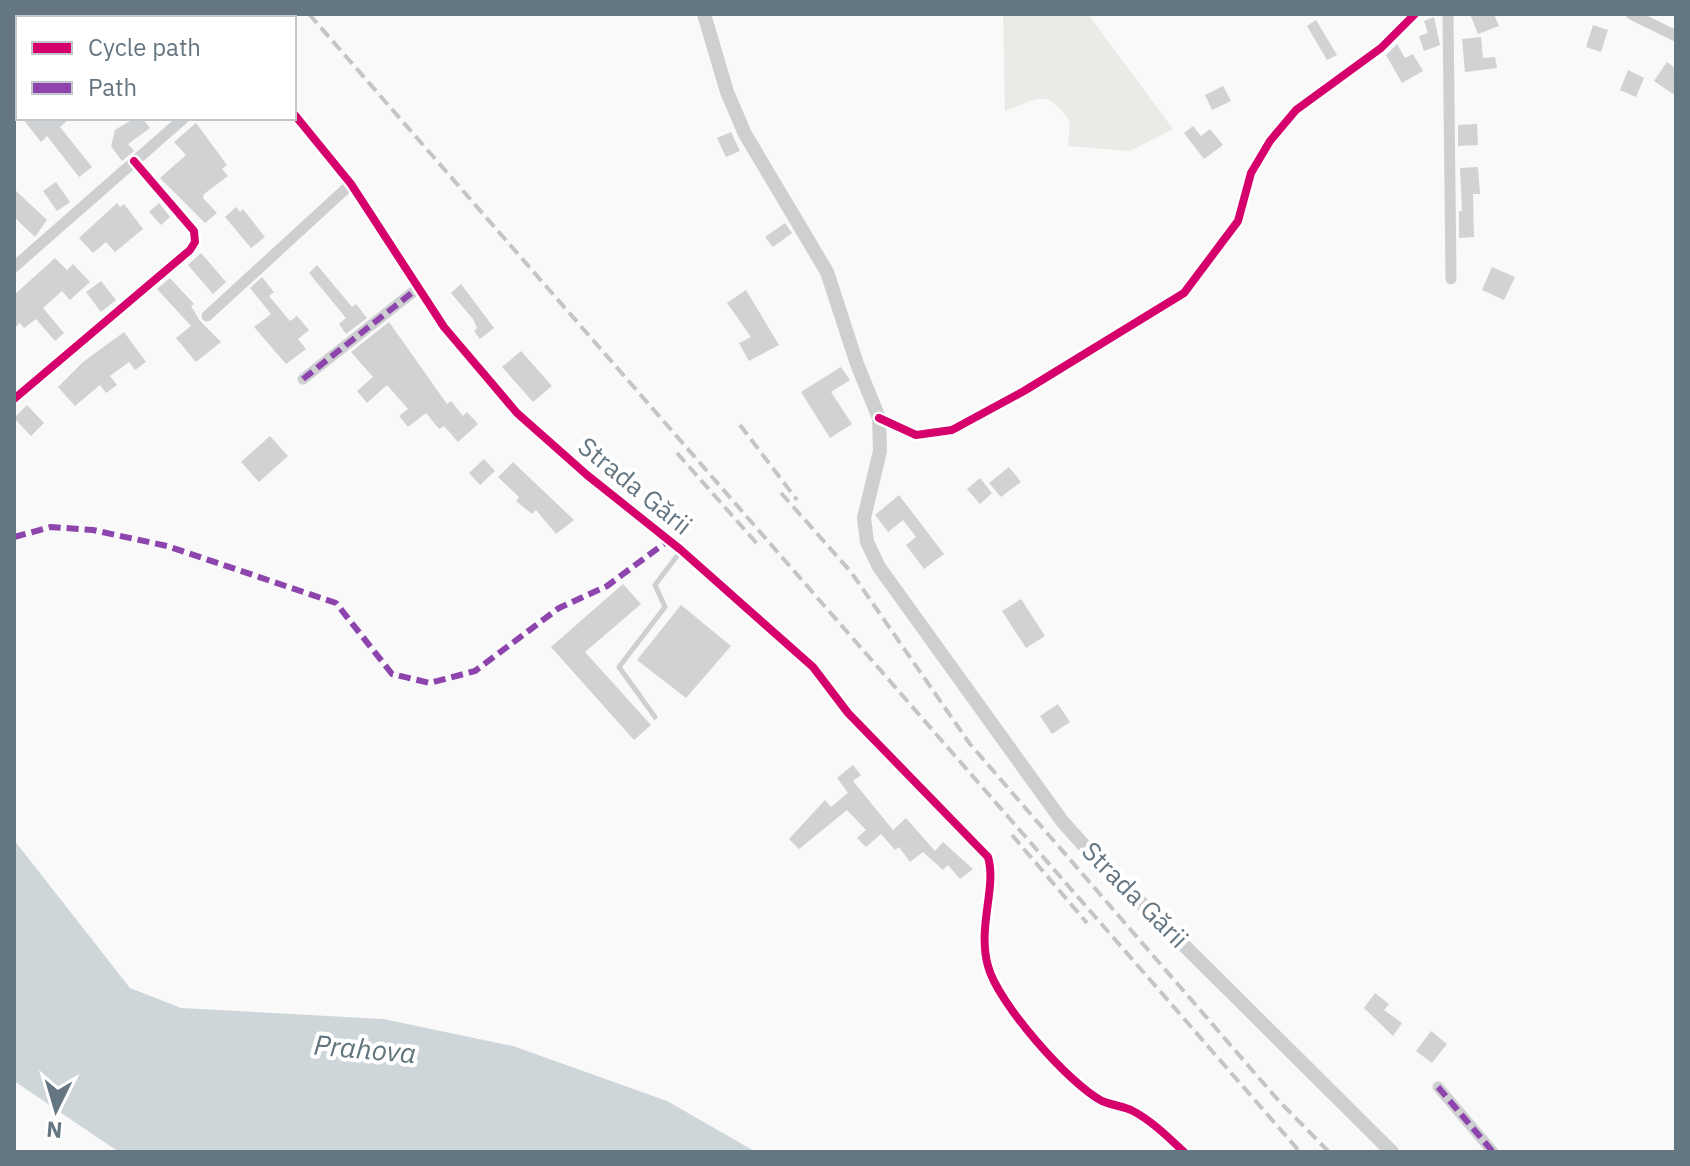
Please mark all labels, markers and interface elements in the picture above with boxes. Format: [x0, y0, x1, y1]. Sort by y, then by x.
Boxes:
legend [16, 16, 296, 120]
text: Cycle path [88, 31, 201, 63]
text: Path [88, 71, 137, 103]
street label: Strada Gării [572, 429, 700, 542]
street label: Strada Gării [1075, 834, 1196, 955]
water label: Prahova [312, 1026, 418, 1071]
north arrow [16, 1070, 96, 1150]
text: N [45, 1115, 63, 1146]

